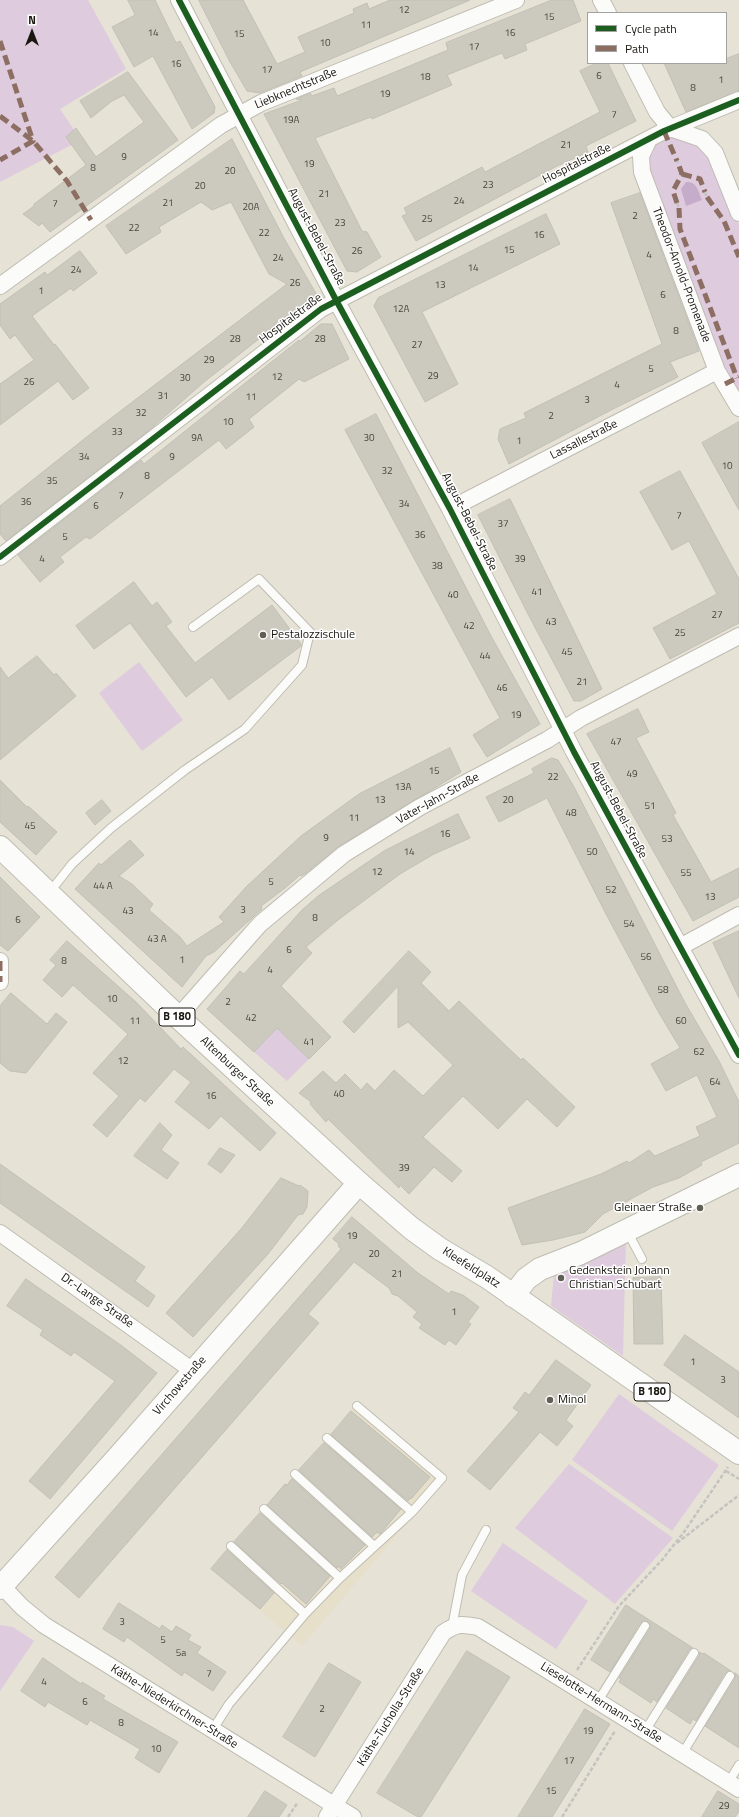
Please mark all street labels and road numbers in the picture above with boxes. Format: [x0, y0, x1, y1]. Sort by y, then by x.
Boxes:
street label: Liebknechtstraße [253, 65, 339, 113]
street label: Hospitalstraße [540, 141, 614, 187]
street label: August-Bebel-Straße [284, 186, 348, 288]
street label: Theodor-Arnold-Promenade [649, 205, 713, 345]
street label: Hospitalstraße [257, 291, 325, 347]
street label: Lassallestraße [548, 417, 620, 463]
street label: August-Bebel-Straße [438, 471, 500, 573]
street label: August-Bebel-Straße [586, 759, 650, 861]
street label: Vater-Jahn-Straße [394, 770, 482, 828]
road number: B 180 [159, 1008, 195, 1026]
street label: Altenburger Straße [197, 1034, 277, 1110]
street label: Kleefeldplatz [439, 1245, 503, 1291]
street label: Dr.-Lange Straße [58, 1271, 136, 1331]
street label: Virchowstraße [150, 1354, 210, 1418]
road number: B 180 [634, 1383, 670, 1401]
street label: Lieselotte-Hermann-Straße [538, 1660, 664, 1746]
street label: Käthe-Niederkirchner-Straße [108, 1662, 240, 1752]
street label: Käthe-Tucholla-Straße [355, 1665, 427, 1769]

